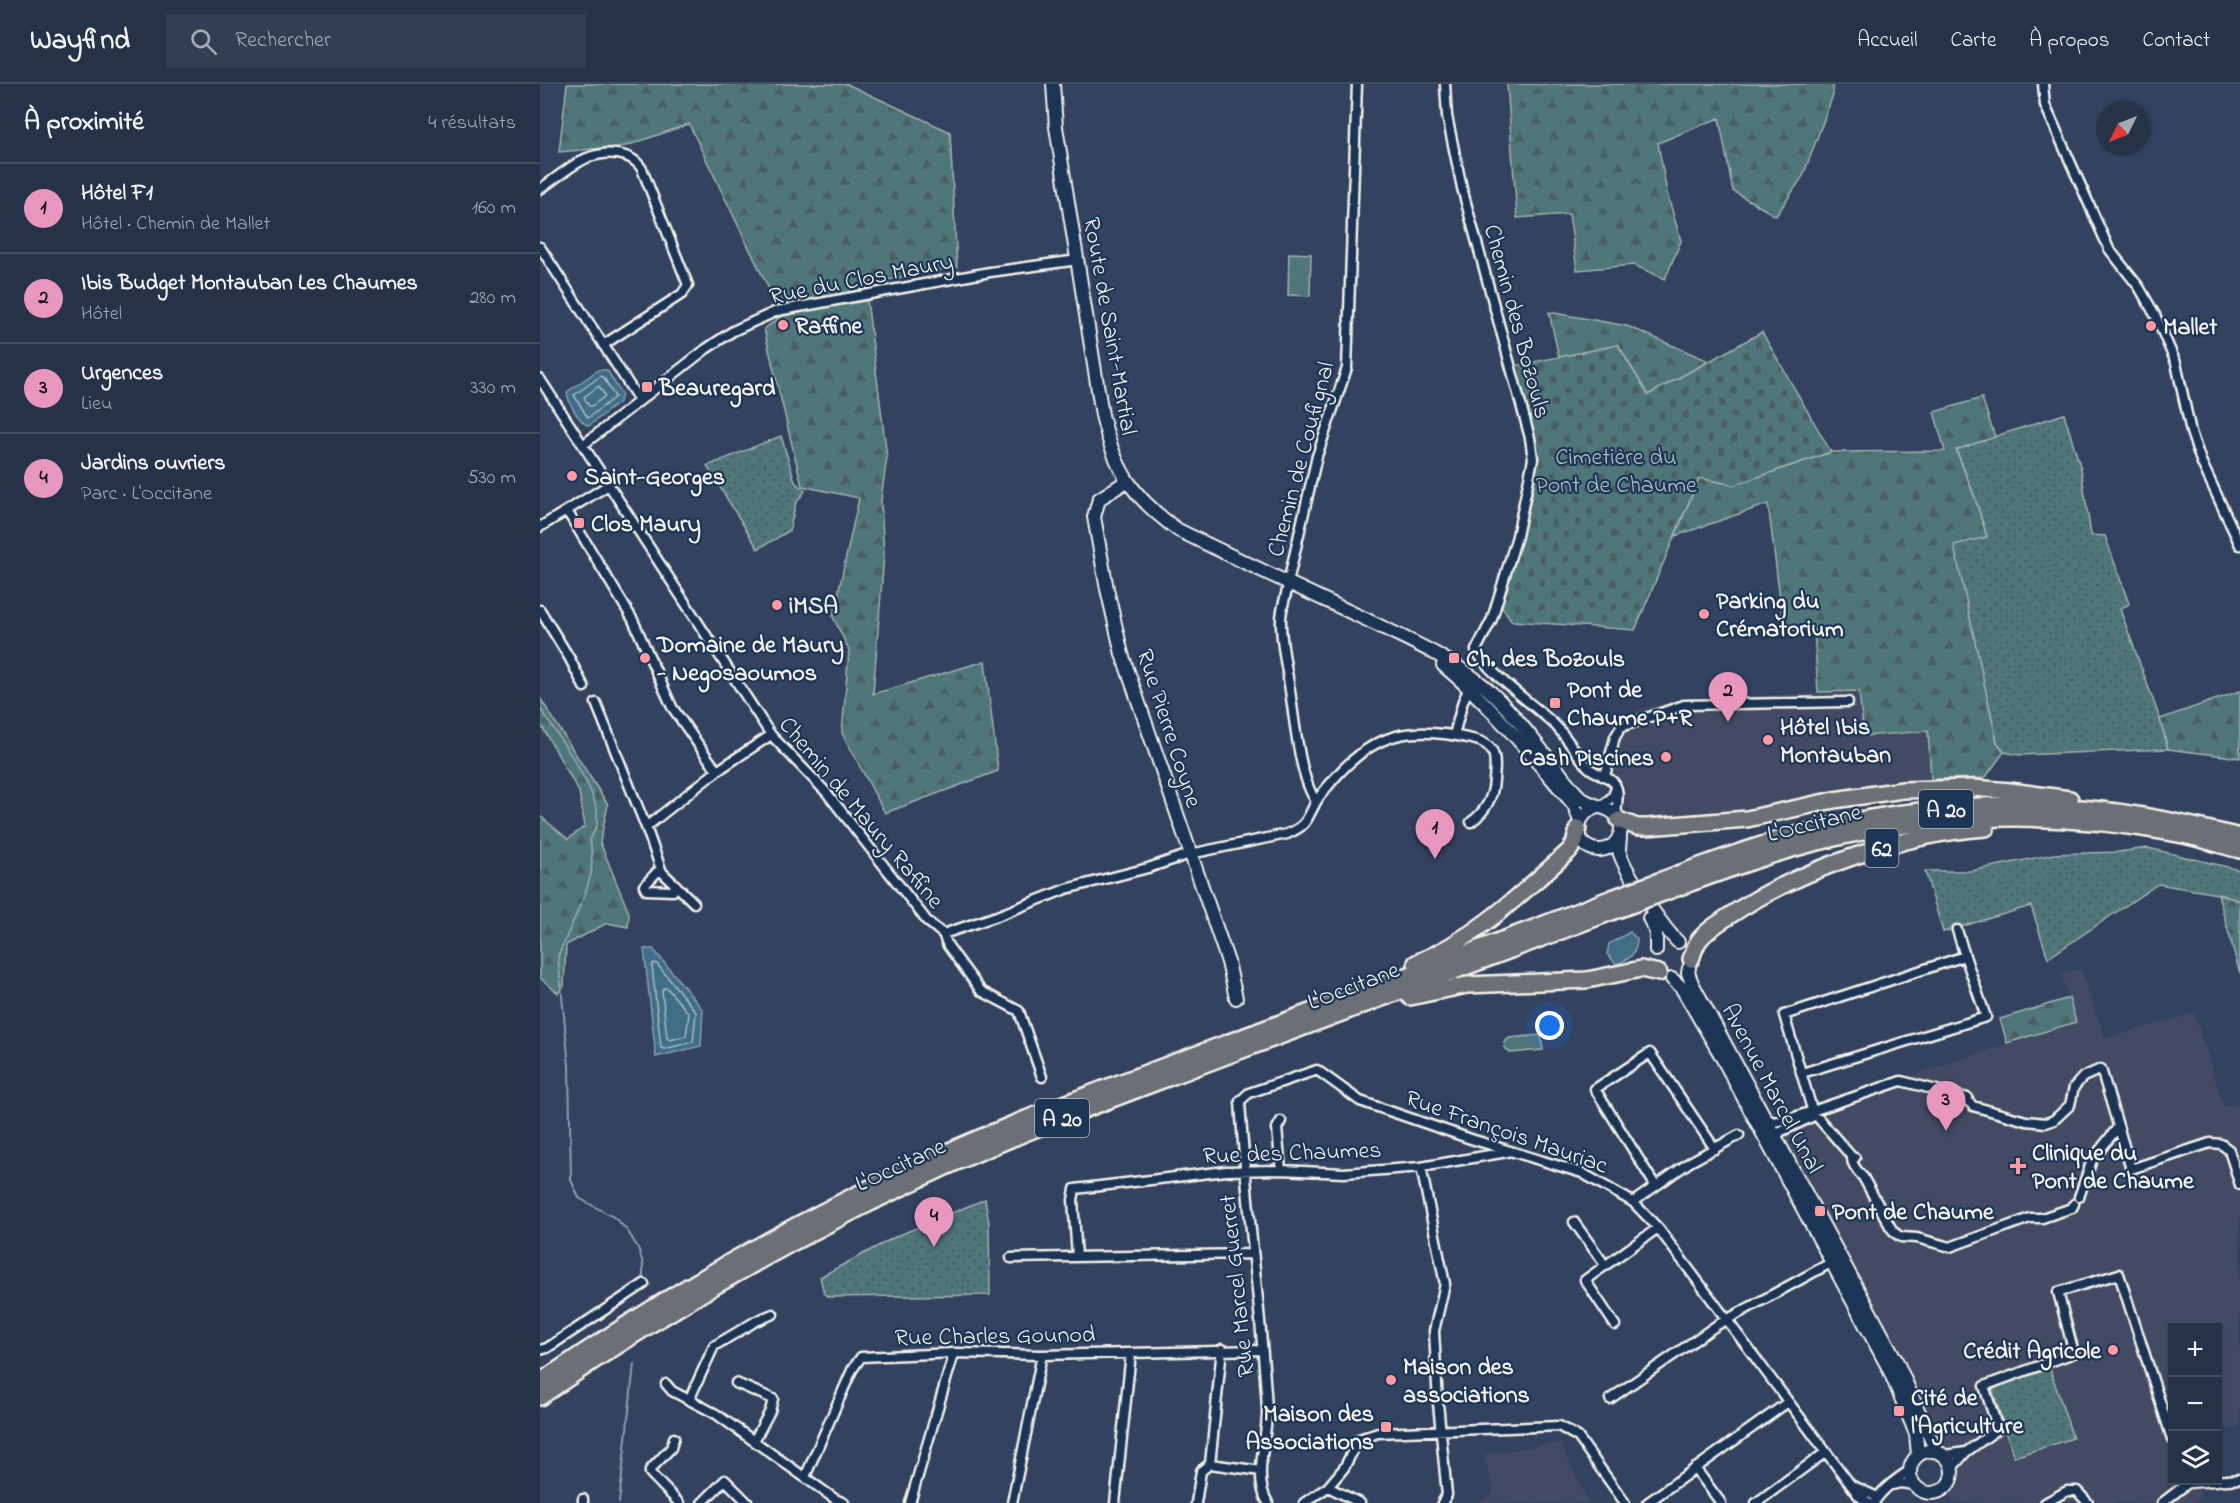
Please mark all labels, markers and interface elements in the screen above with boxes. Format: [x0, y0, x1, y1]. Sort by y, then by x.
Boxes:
search box [166, 14, 586, 68]
text: Wayfind [30, 21, 130, 62]
icon: search [187, 25, 220, 58]
text: Rechercher [235, 25, 331, 57]
text: Accueil [1857, 26, 1918, 56]
text: Carte [1951, 26, 1996, 56]
text: À propos [2029, 26, 2109, 56]
text: Contact [2142, 26, 2210, 56]
north arrow [2096, 102, 2150, 156]
text: À proximité [24, 104, 144, 142]
text: 4 résultats [428, 109, 516, 138]
text: Hôtel F1 [81, 178, 153, 210]
text: 1 [40, 194, 47, 223]
text: 160 m [472, 194, 516, 223]
text: Hôtel · Chemin de Mallet [81, 210, 270, 239]
street label: Route de Saint-Martial [1072, 215, 1145, 438]
street label: Chemin des Bozouls [1473, 221, 1558, 423]
street label: Rue du Clos Maury [767, 245, 957, 316]
text: Ibis Budget Montauban Les Chaumes [81, 268, 418, 300]
text: 2 [39, 284, 48, 313]
text: 280 m [469, 284, 516, 313]
text: Hôtel [81, 300, 122, 329]
place label: Raffine [795, 310, 863, 345]
place label: Mallet [2163, 311, 2218, 346]
marker: Raffine [776, 318, 790, 332]
marker: Mallet [2144, 319, 2158, 333]
text: Urgences [81, 358, 163, 390]
street label: Chemin de Coufignal [1260, 358, 1345, 561]
place label: Beauregard [658, 372, 776, 408]
text: 3 [39, 374, 48, 403]
text: 330 m [470, 374, 516, 403]
marker: Beauregard [640, 380, 654, 394]
text: Lieu [81, 390, 112, 419]
park label: Cimetière du Pont de Chaume [1535, 441, 1697, 504]
text: Jardins ouvriers [81, 448, 225, 480]
place label: Saint-Georges [584, 461, 725, 497]
text: 4 [39, 464, 48, 493]
text: 530 m [467, 464, 516, 493]
marker: Saint-Georges [565, 469, 579, 483]
text: Parc · L'Occitane [81, 480, 212, 509]
place label: Clos Maury [591, 508, 701, 544]
marker: Clos Maury [572, 516, 586, 530]
place label: Parking du Crématorium [1716, 585, 1844, 648]
place label: iMSA [789, 590, 838, 625]
marker: iMSA [770, 598, 784, 612]
marker: Parking du Crématorium [1697, 607, 1711, 621]
place label: Domaine de Maury - Negosaoumos [656, 629, 844, 693]
place label: Ch. des Bozouls [1466, 643, 1625, 678]
street label: Rue Pierre Coyne [1125, 645, 1210, 813]
marker: Domaine de Maury - Negosaoumos [638, 651, 652, 665]
marker: Ch. des Bozouls [1447, 651, 1461, 665]
pin: 2 [1708, 672, 1748, 722]
place label: Pont de Chaume P+R [1567, 674, 1693, 737]
marker: Pont de Chaume P+R [1548, 696, 1562, 710]
street label: Chemin de Maury Raffine [768, 710, 951, 918]
place label: Hôtel Ibis Montauban [1780, 711, 1891, 774]
marker: Hôtel Ibis Montauban [1761, 733, 1775, 747]
place label: Cash Piscines [1519, 742, 1654, 777]
marker: Cash Piscines [1659, 750, 1673, 764]
road number: A 20 [1919, 790, 1973, 828]
street label: L'Occitane [1764, 796, 1866, 853]
pin: 1 [1416, 810, 1454, 859]
road number: 62 [1866, 829, 1898, 867]
street label: L'Occitane [1303, 954, 1405, 1021]
street label: Avenue Marcel Unal [1711, 998, 1830, 1180]
your location [1535, 1011, 1564, 1040]
street label: Rue François Mauriac [1400, 1082, 1612, 1184]
pin: 3 [1926, 1082, 1966, 1131]
road number: A 20 [1035, 1099, 1089, 1137]
street label: L'Occitane [850, 1130, 952, 1202]
street label: Rue des Chaumes [1202, 1134, 1382, 1175]
place label: Clinique du Pont de Chaume [2032, 1137, 2195, 1200]
marker: Clinique du Pont de Chaume [2009, 1157, 2027, 1175]
street label: Rue Marcel Guerret [1212, 1193, 1265, 1379]
place label: Pont de Chaume [1832, 1196, 1995, 1231]
pin: 4 [914, 1198, 954, 1247]
marker: Pont de Chaume [1813, 1204, 1827, 1218]
street label: Rue Charles Gounod [894, 1318, 1096, 1357]
map controls [2168, 1323, 2222, 1485]
button: + [2168, 1323, 2222, 1377]
place label: Crédit Agricole [1963, 1335, 2102, 1371]
marker: Crédit Agricole [2106, 1343, 2120, 1357]
place label: Maison des associations [1403, 1351, 1530, 1414]
marker: Maison des associations [1384, 1373, 1398, 1387]
button: − [2168, 1377, 2222, 1431]
place label: Cité de l'Agriculture [1911, 1382, 2024, 1446]
place label: Maison des Associations [1245, 1398, 1374, 1461]
marker: Cité de l'Agriculture [1892, 1404, 1906, 1418]
marker: Maison des Associations [1379, 1420, 1393, 1434]
button: layers [2168, 1431, 2222, 1485]

